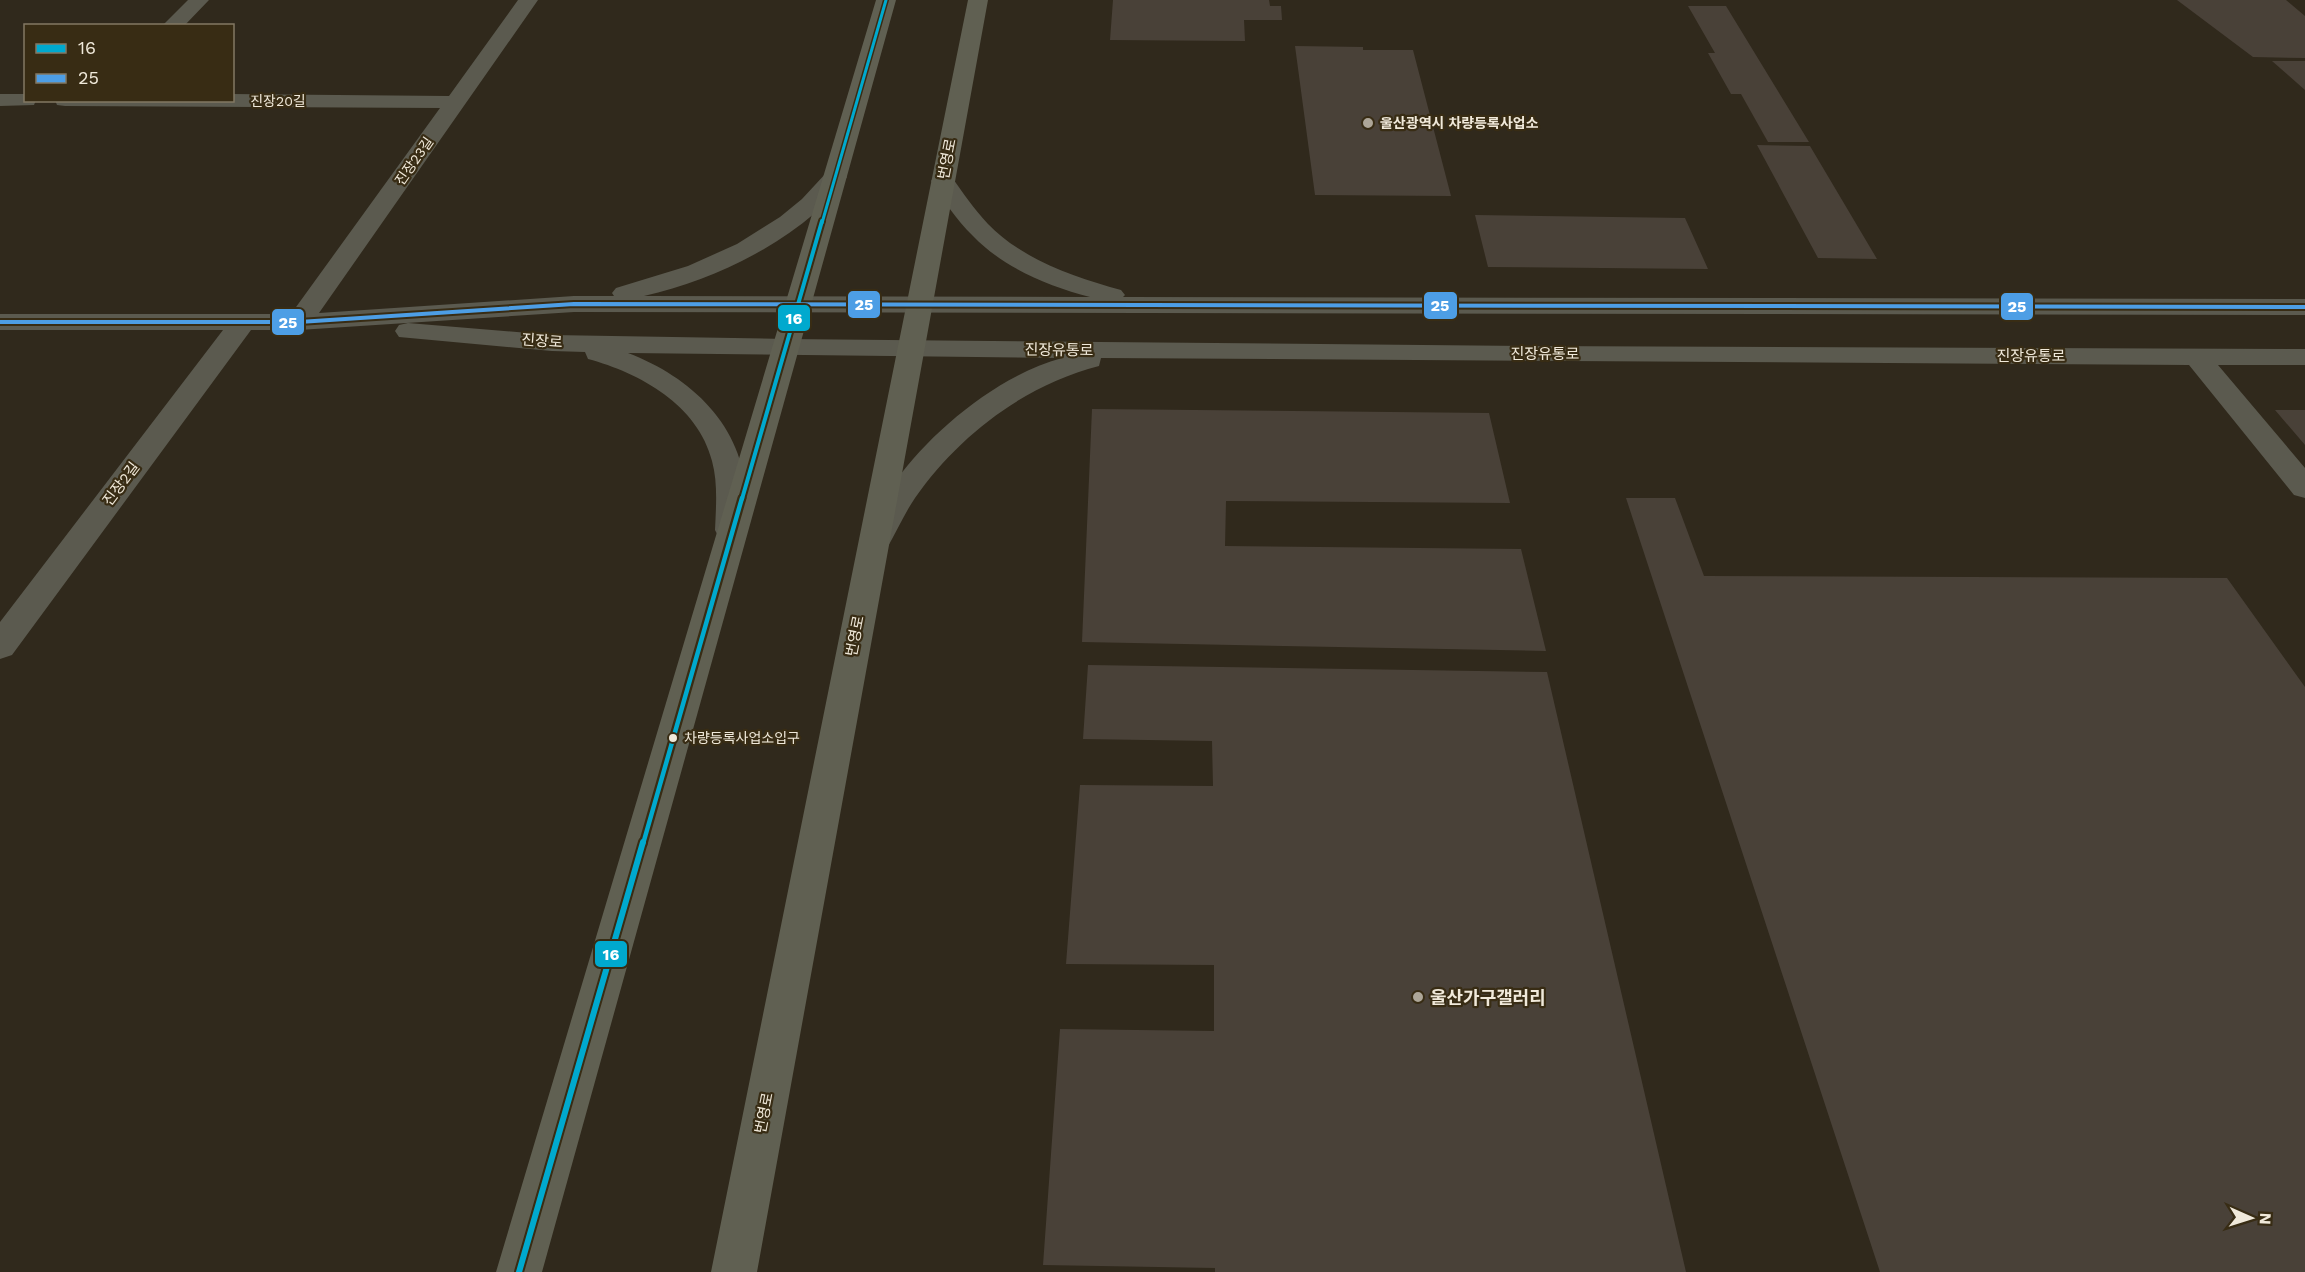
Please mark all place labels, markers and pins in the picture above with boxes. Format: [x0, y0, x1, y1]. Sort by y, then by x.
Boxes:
place label: 울산광역시 차량등록사업소 [1380, 115, 1539, 131]
marker: 울산광역시 차량등록사업소 [1361, 116, 1375, 130]
place label: 차량등록사업소입구 [684, 730, 800, 746]
marker: 차량등록사업소입구 [667, 732, 679, 744]
place label: 울산가구갤러리 [1430, 987, 1546, 1008]
marker: 울산가구갤러리 [1411, 990, 1425, 1004]

